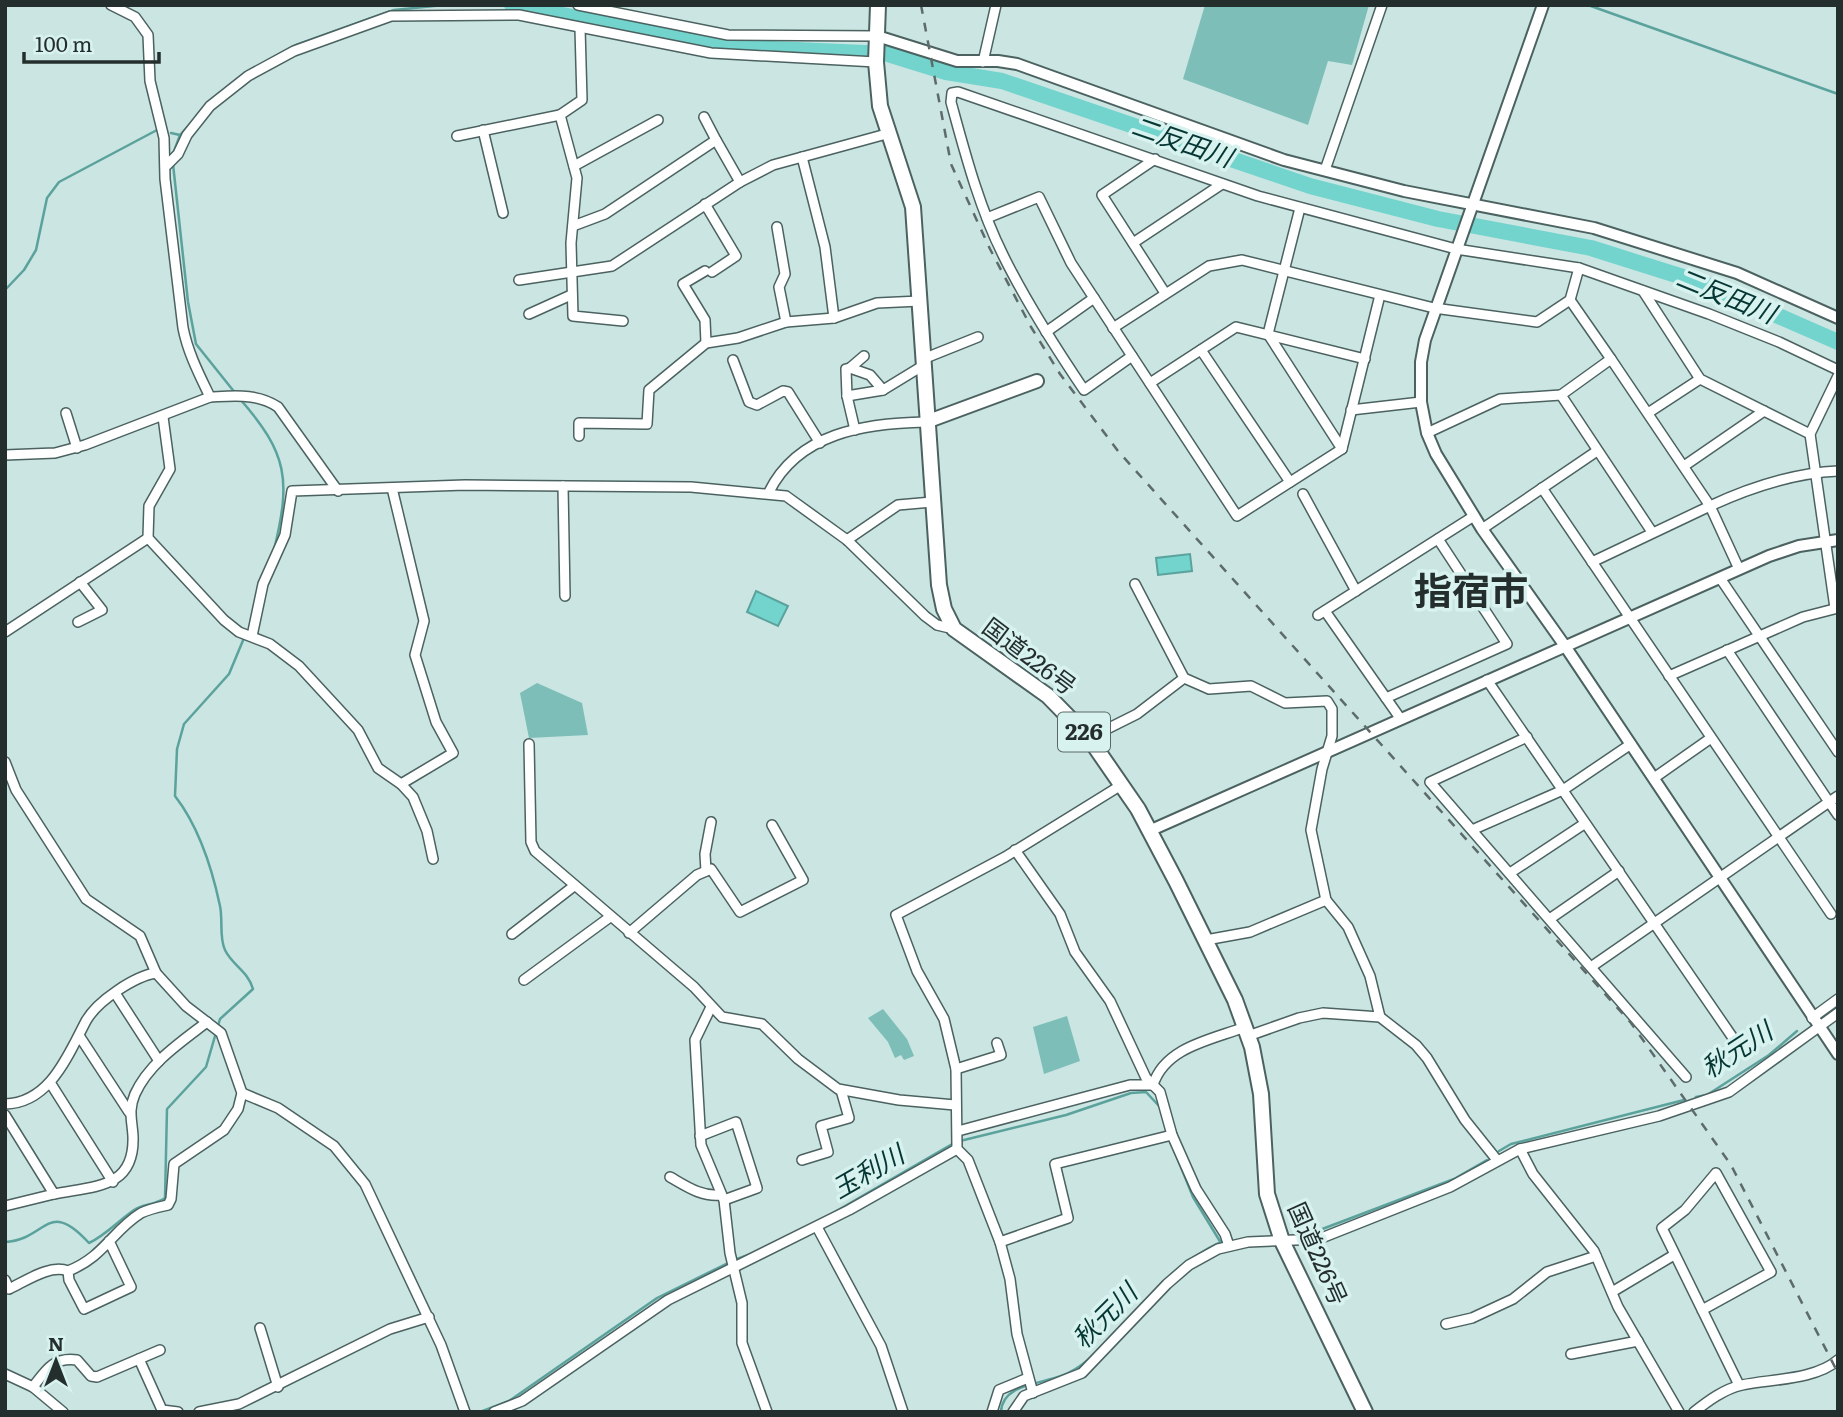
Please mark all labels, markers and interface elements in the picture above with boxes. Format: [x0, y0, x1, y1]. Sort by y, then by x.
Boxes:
scale bar [24, 21, 159, 65]
text: 100 m [35, 27, 92, 58]
water label: 二反田川 [1127, 104, 1241, 176]
water label: 二反田川 [1671, 256, 1785, 332]
district label: 指宿市 [1414, 560, 1528, 617]
street label: 国道226号 [976, 608, 1085, 702]
road number: 226 [1058, 712, 1110, 752]
water label: 秋元川 [1692, 1009, 1781, 1086]
water label: 玉利川 [823, 1132, 913, 1206]
street label: 国道226号 [1281, 1196, 1357, 1310]
water label: 秋元川 [1062, 1271, 1147, 1356]
north arrow [21, 1326, 91, 1396]
text: N [48, 1329, 64, 1357]

